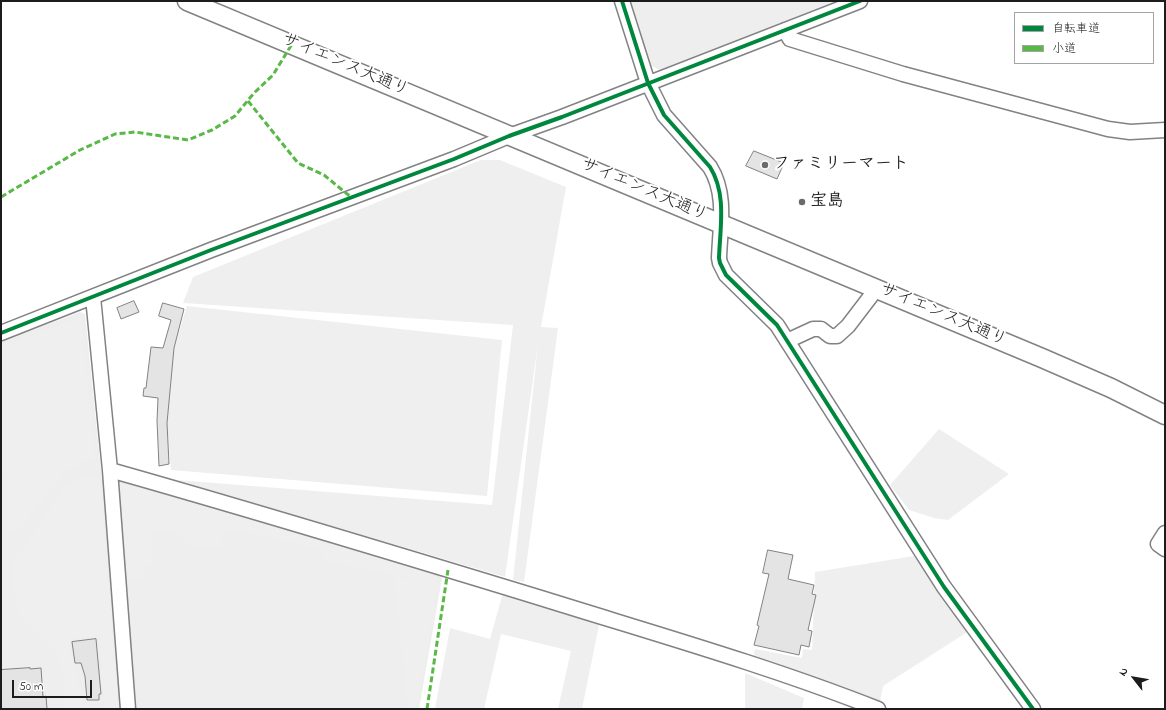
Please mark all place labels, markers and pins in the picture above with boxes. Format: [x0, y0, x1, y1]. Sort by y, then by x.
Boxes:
place label: ファミリーマート [773, 155, 909, 175]
marker: ファミリーマート [760, 160, 770, 170]
place label: 宝島 [810, 192, 844, 212]
marker: 宝島 [797, 197, 807, 207]

